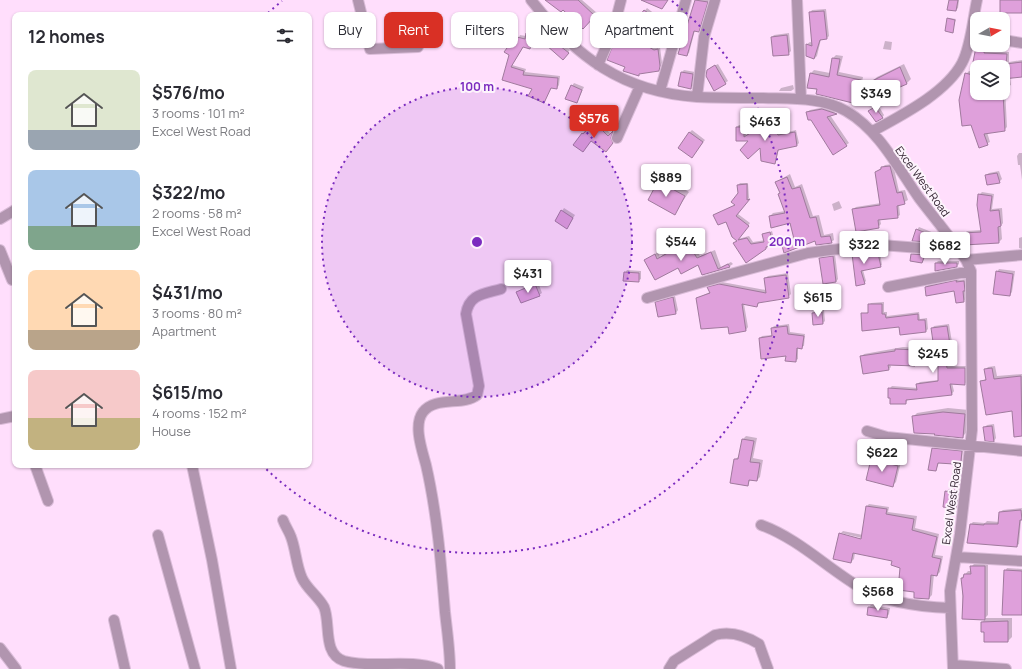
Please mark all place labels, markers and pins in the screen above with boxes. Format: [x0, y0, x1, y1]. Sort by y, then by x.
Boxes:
pin: $349 [852, 80, 900, 114]
pin: $576 [570, 105, 618, 139]
pin: $463 [741, 108, 789, 142]
pin: $889 [642, 164, 690, 198]
pin: $544 [657, 228, 705, 262]
pin: $322 [840, 231, 888, 265]
pin: $682 [921, 232, 969, 266]
centre of rings [470, 235, 484, 249]
pin: $431 [504, 260, 552, 294]
pin: $615 [794, 284, 842, 318]
pin: $245 [909, 340, 957, 374]
pin: $622 [858, 439, 906, 473]
pin: $568 [854, 578, 902, 612]

